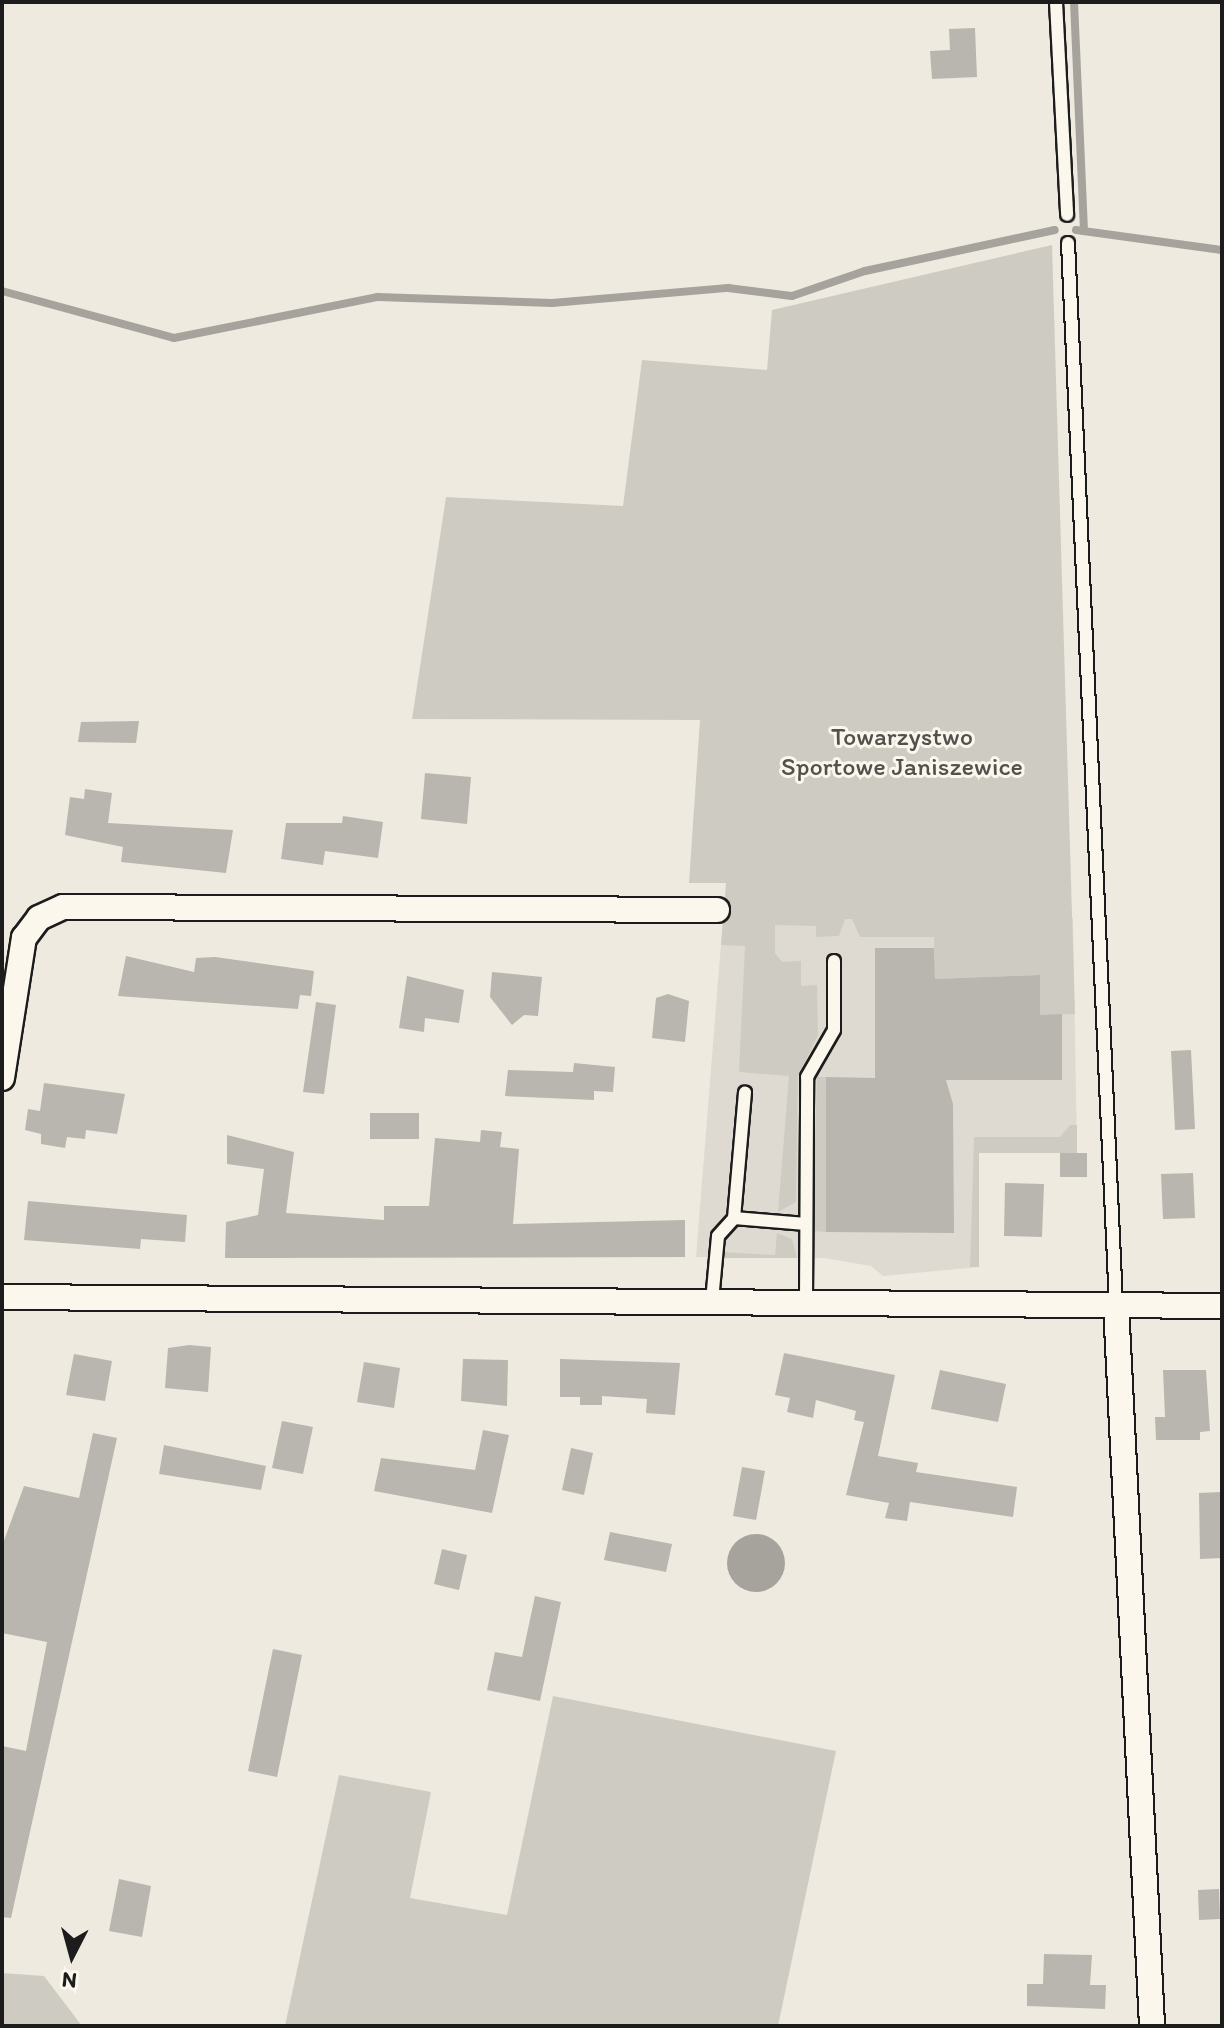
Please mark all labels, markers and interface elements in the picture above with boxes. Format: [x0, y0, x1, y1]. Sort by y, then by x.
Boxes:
park label: Towarzystwo Sportowe Janiszewice [781, 721, 1023, 782]
north arrow [32, 1916, 112, 1996]
text: N [61, 1966, 78, 1995]

